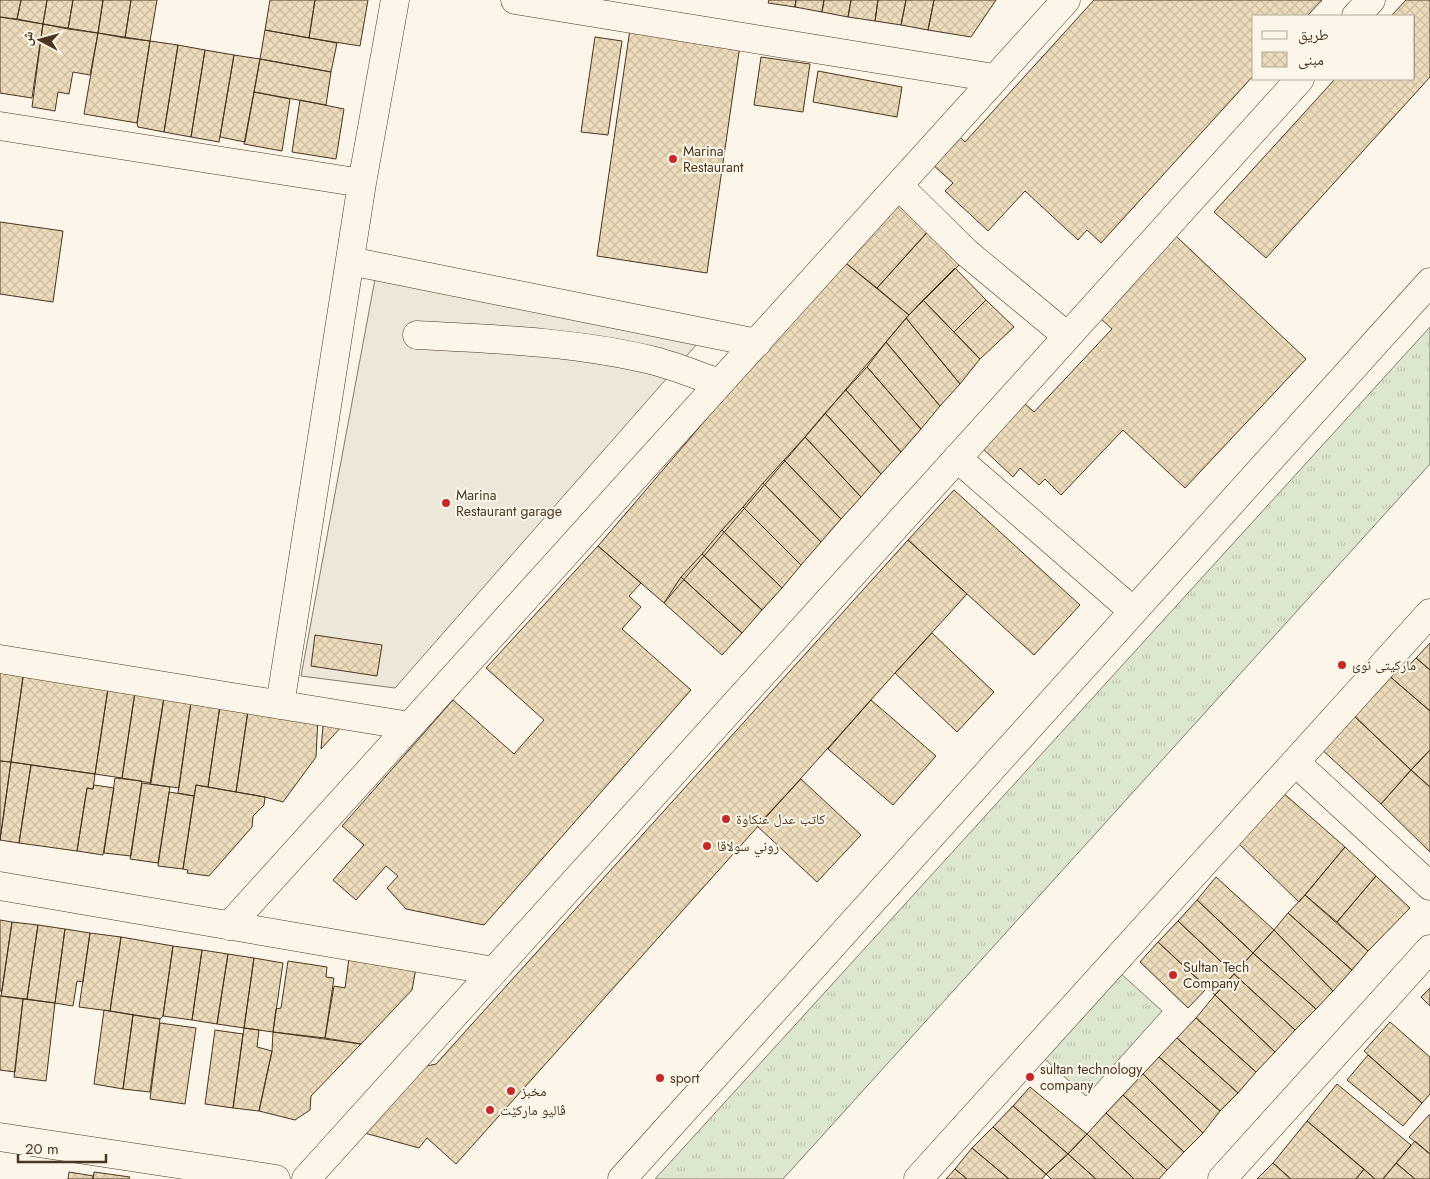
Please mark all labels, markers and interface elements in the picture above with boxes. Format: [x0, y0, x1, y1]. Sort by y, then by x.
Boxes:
north arrow [15, 15, 65, 65]
legend [1252, 15, 1415, 80]
text: طريق [1298, 24, 1329, 46]
text: ش [16, 30, 38, 47]
text: مبنى [1298, 49, 1324, 71]
place label: Marina Restaurant [683, 141, 744, 177]
marker: Marina Restaurant [667, 153, 679, 165]
place label: Marina Restaurant garage [456, 485, 562, 521]
marker: Marina Restaurant garage [440, 497, 452, 509]
place label: مارکیتی نوئ [1352, 655, 1416, 675]
marker: مارکیتی نوئ [1336, 659, 1348, 671]
place label: كاتب عدل عنكاوة [736, 809, 826, 829]
marker: كاتب عدل عنكاوة [720, 813, 732, 825]
place label: روني سولاقا [717, 836, 779, 858]
marker: روني سولاقا [701, 840, 713, 852]
place label: Sultan Tech Company [1183, 957, 1249, 993]
marker: Sultan Tech Company [1167, 969, 1179, 981]
place label: sultan technology company [1040, 1059, 1143, 1095]
place label: sport [670, 1068, 700, 1088]
marker: sultan technology company [1024, 1071, 1036, 1083]
marker: sport [654, 1072, 666, 1084]
place label: مخبز [520, 1081, 546, 1101]
marker: مخبز [505, 1085, 517, 1097]
place label: ڤالیو مارکێت [500, 1100, 566, 1120]
marker: ڤالیو مارکێت [484, 1104, 496, 1116]
scale bar [18, 1132, 105, 1164]
text: 20 m [25, 1138, 59, 1160]

